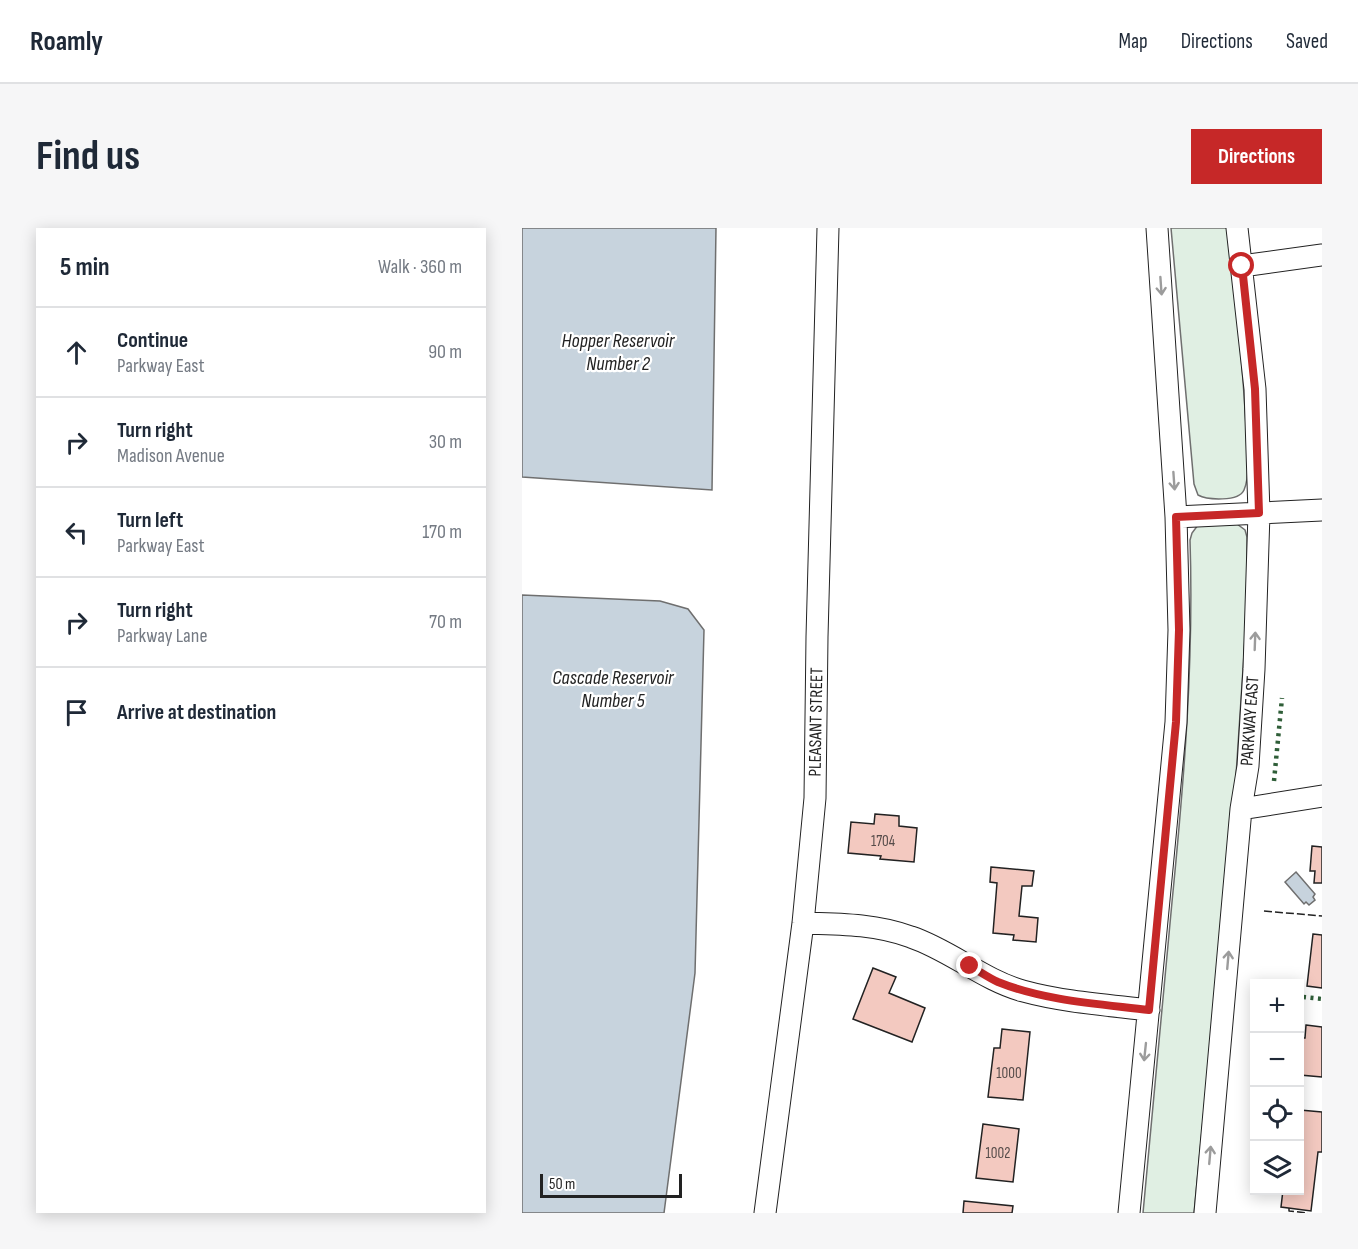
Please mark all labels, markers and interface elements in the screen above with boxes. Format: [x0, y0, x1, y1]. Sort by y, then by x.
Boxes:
text: Roamly [30, 25, 103, 58]
text: Map [1118, 29, 1148, 54]
text: Directions [1181, 29, 1253, 54]
text: Saved [1286, 29, 1328, 54]
button: Directions [1191, 129, 1322, 184]
text: Find us [36, 131, 140, 182]
text: 5 min [60, 252, 110, 283]
route start [1228, 252, 1254, 278]
text: Walk · 360 m [378, 255, 462, 279]
one-way arrow [1155, 276, 1166, 296]
text: Continue [117, 327, 188, 354]
water label: Hopper Reservoir Number 2 [562, 329, 676, 376]
icon: ahead [60, 336, 93, 369]
text: 90 m [428, 340, 462, 364]
text: Parkway East [117, 354, 205, 378]
text: Turn right [117, 417, 193, 444]
icon: right [60, 426, 93, 459]
text: 30 m [429, 430, 462, 454]
text: Madison Avenue [117, 444, 225, 468]
one-way arrow [1168, 470, 1179, 490]
text: Turn left [117, 507, 183, 534]
icon: left [60, 516, 93, 549]
text: 170 m [422, 520, 462, 544]
text: Parkway East [117, 534, 205, 558]
text: Turn right [117, 597, 193, 624]
icon: right [60, 606, 93, 639]
text: 70 m [429, 610, 462, 634]
text: Parkway Lane [117, 624, 207, 648]
one-way arrow [1249, 631, 1261, 651]
water label: Cascade Reservoir Number 5 [552, 666, 675, 713]
street label: PLEASANT STREET [805, 667, 827, 777]
street label: PARKWAY EAST [1236, 675, 1264, 767]
icon: arrive [60, 696, 93, 729]
text: Arrive at destination [117, 699, 276, 726]
house number: 1704 [871, 832, 895, 851]
one-way arrow [1222, 951, 1233, 971]
route end [956, 952, 982, 978]
map controls [1250, 979, 1304, 1195]
button: + [1250, 979, 1304, 1033]
button: − [1250, 1033, 1304, 1087]
one-way arrow [1139, 1042, 1150, 1062]
house number: 1000 [996, 1064, 1022, 1083]
button: locate [1250, 1087, 1304, 1141]
button: layers [1250, 1141, 1304, 1195]
house number: 1002 [986, 1144, 1010, 1163]
one-way arrow [1205, 1145, 1216, 1165]
scale bar [540, 1171, 682, 1198]
text: 50 m [549, 1175, 575, 1194]

